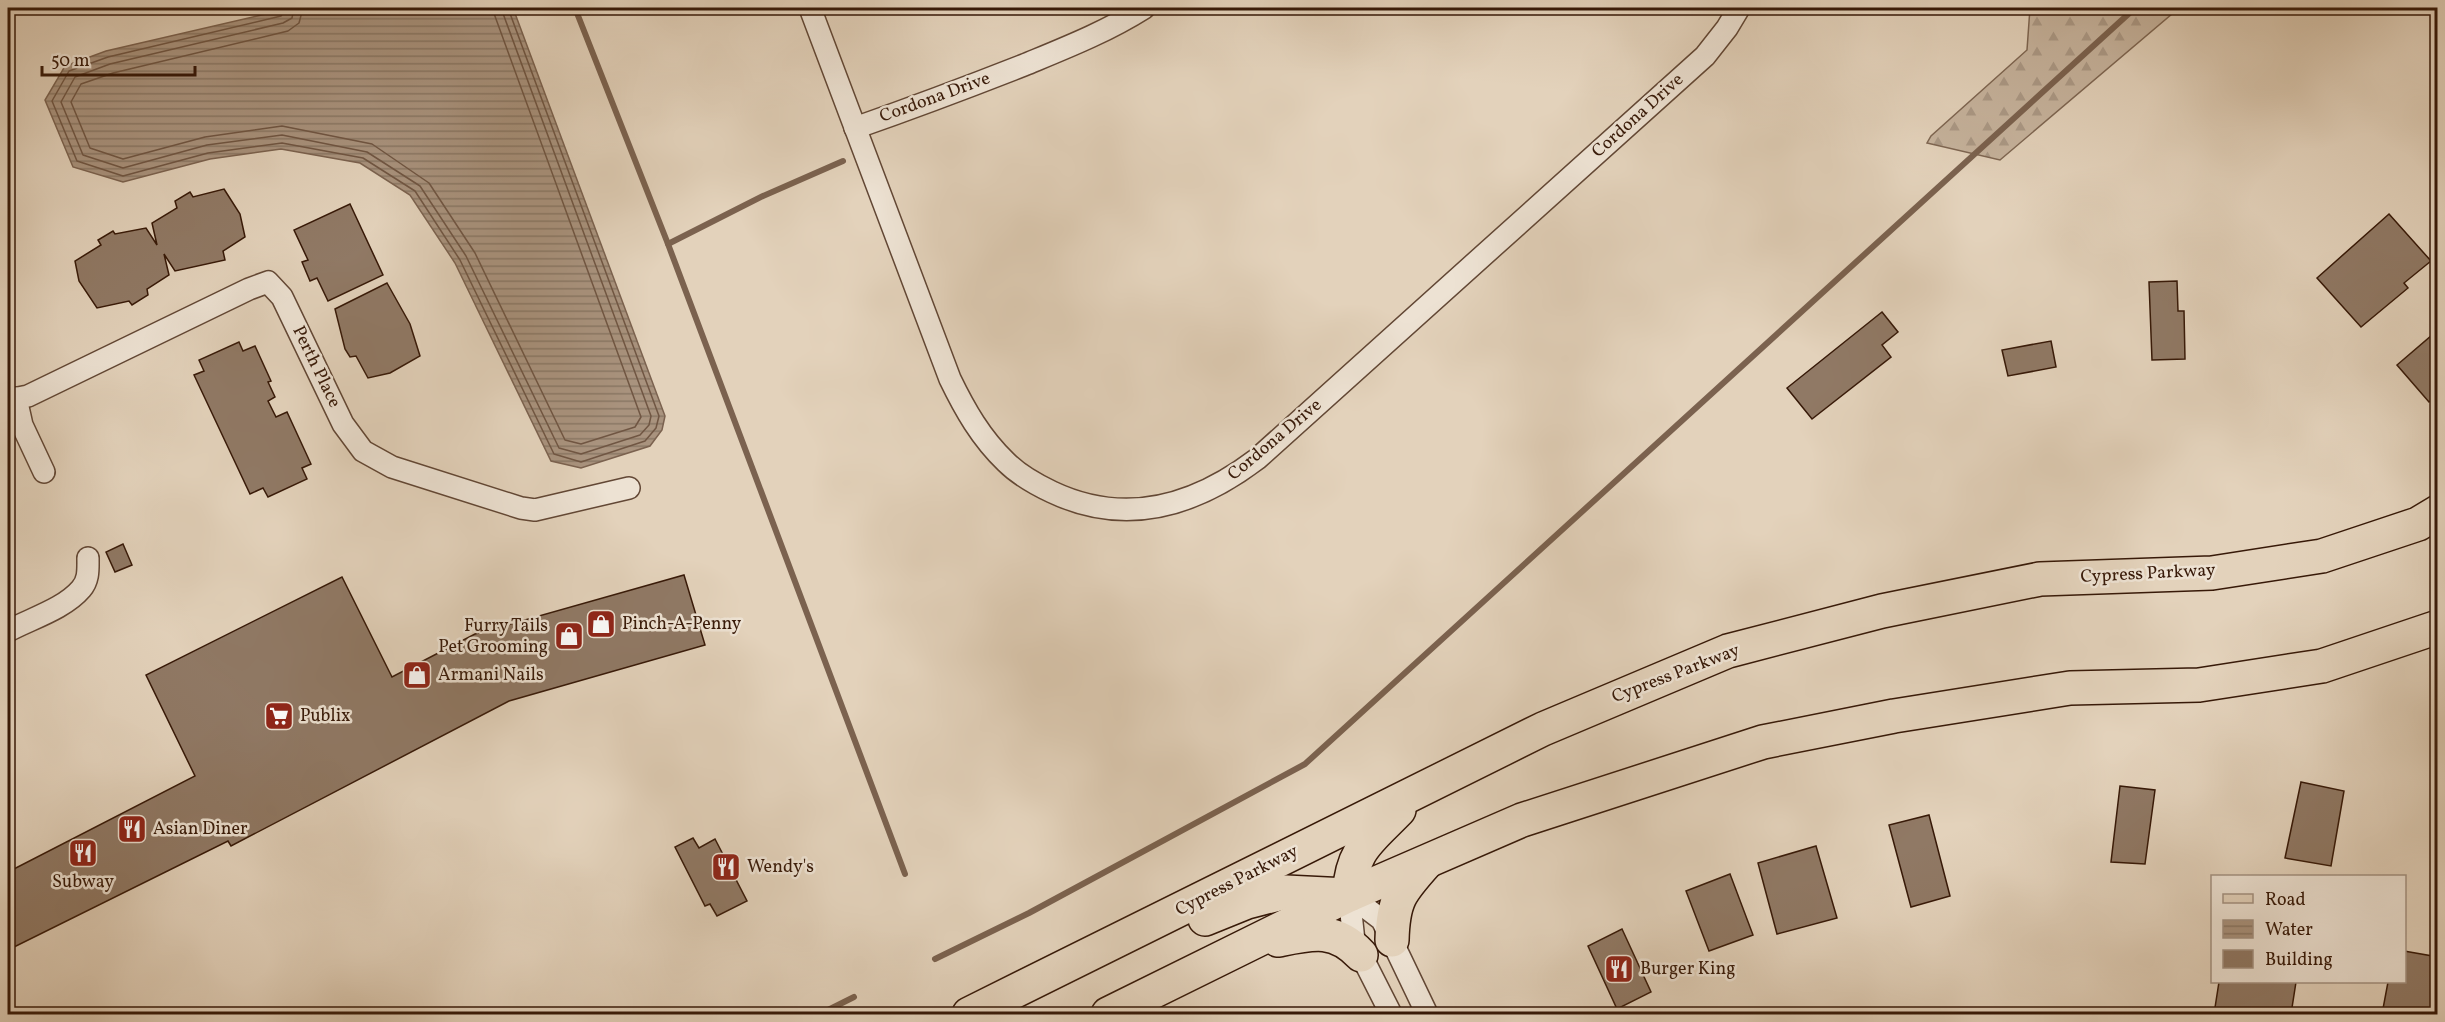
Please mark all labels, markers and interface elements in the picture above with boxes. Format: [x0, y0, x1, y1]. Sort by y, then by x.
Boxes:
scale bar [42, 39, 195, 77]
text: 50 m [51, 49, 90, 74]
street label: Cordona Drive [876, 66, 994, 130]
street label: Cordona Drive [1587, 68, 1689, 164]
street label: Perth Place [285, 322, 347, 412]
street label: Cordona Drive [1223, 393, 1327, 487]
street label: Cypress Parkway [2080, 558, 2216, 590]
shop icon: Pinch-A-Penny [585, 608, 617, 640]
place label: Pinch-A-Penny [622, 612, 742, 637]
place label: Furry Tails Pet Grooming [438, 614, 548, 660]
shop icon: Furry Tails Pet Grooming [553, 620, 585, 652]
street label: Cypress Parkway [1608, 638, 1744, 710]
shop icon: Armani Nails [401, 659, 433, 691]
place label: Armani Nails [438, 663, 544, 688]
supermarket icon: Publix [263, 700, 295, 732]
place label: Publix [300, 704, 350, 729]
restaurant icon: Asian Diner [116, 813, 148, 845]
place label: Asian Diner [153, 817, 248, 842]
restaurant icon: Subway [67, 837, 99, 869]
street label: Cypress Parkway [1171, 839, 1303, 923]
restaurant icon: Wendy's [710, 851, 742, 883]
place label: Wendy's [747, 855, 814, 880]
place label: Subway [52, 870, 114, 895]
legend [2211, 875, 2406, 983]
text: Road [2265, 888, 2306, 913]
text: Water [2265, 918, 2313, 943]
text: Building [2265, 948, 2333, 973]
restaurant icon: Burger King [1603, 953, 1635, 985]
place label: Burger King [1640, 957, 1735, 982]

